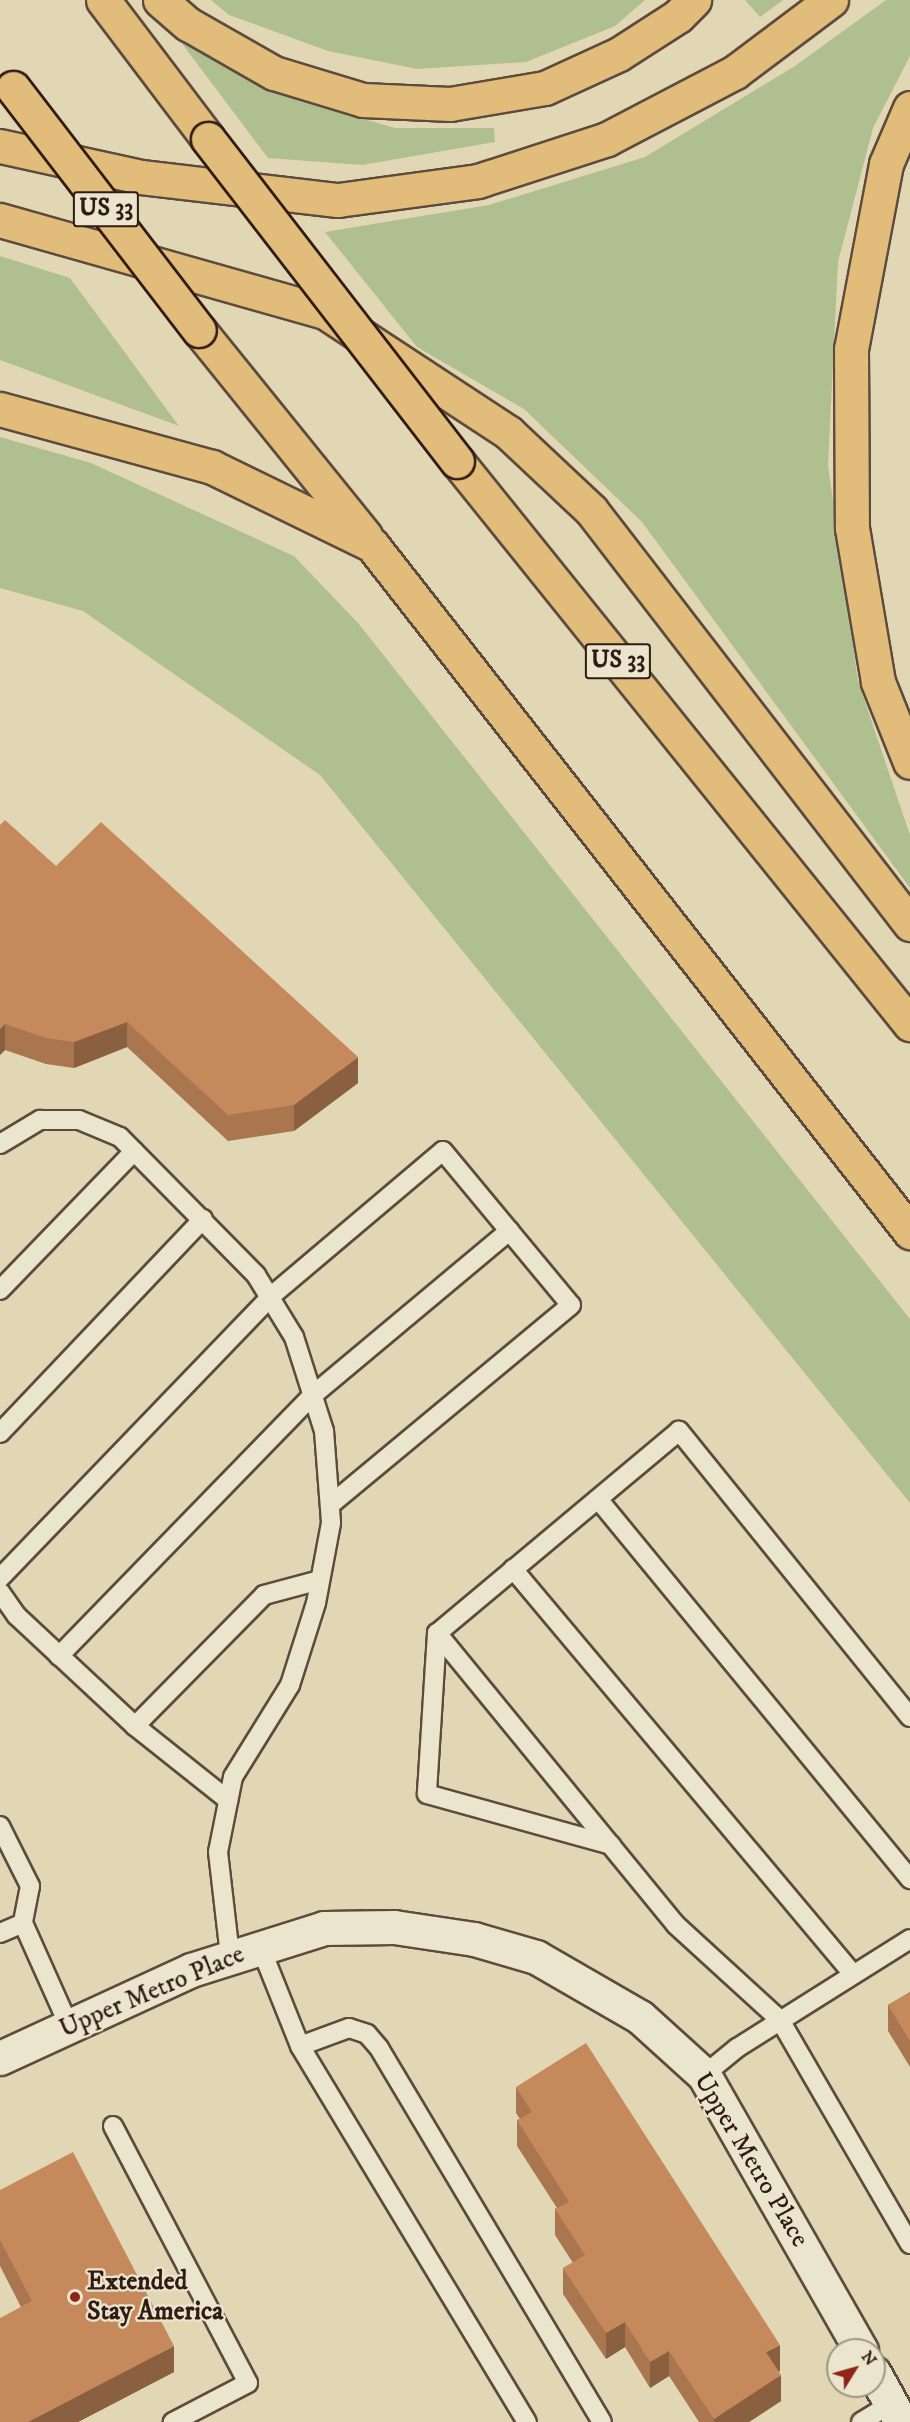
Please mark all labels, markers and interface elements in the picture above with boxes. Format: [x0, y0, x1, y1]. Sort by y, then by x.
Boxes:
road number: US 33 [72, 188, 140, 230]
road number: US 33 [584, 640, 652, 682]
street label: Upper Metro Place [55, 1939, 249, 2045]
street label: Upper Metro Place [687, 2067, 815, 2253]
place label: Extended Stay America [87, 2266, 223, 2328]
marker: Extended Stay America [68, 2290, 82, 2304]
north arrow [826, 2338, 886, 2398]
text: N [857, 2347, 881, 2370]

